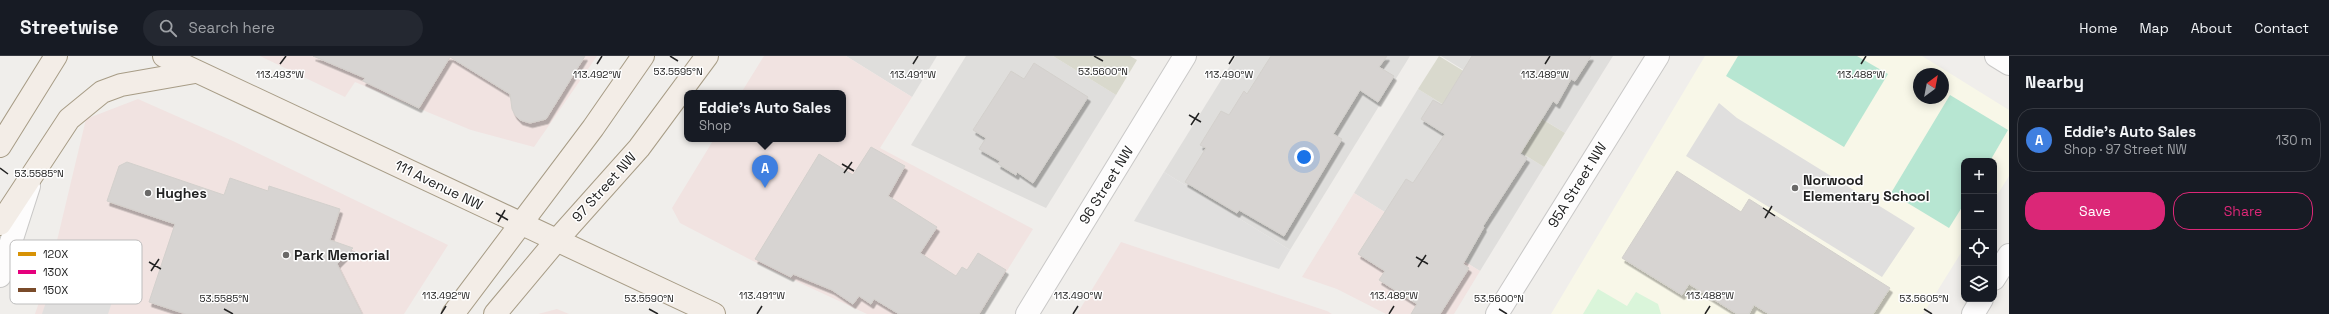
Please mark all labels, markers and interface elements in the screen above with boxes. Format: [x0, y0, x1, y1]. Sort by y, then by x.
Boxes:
search box [143, 10, 423, 46]
text: Streetwise [20, 15, 119, 40]
icon: search [157, 17, 179, 39]
text: Search here [189, 18, 275, 37]
text: Home [2079, 19, 2117, 37]
text: Map [2139, 19, 2169, 37]
text: About [2191, 19, 2232, 37]
text: Contact [2254, 19, 2309, 37]
text: 53.5595°N [653, 65, 703, 78]
text: 53.5600°N [1078, 65, 1128, 78]
text: 113.493°W [256, 68, 304, 81]
text: 113.492°W [573, 68, 621, 81]
text: 113.491°W [890, 68, 936, 81]
text: 113.490°W [1205, 68, 1253, 81]
text: 113.489°W [1521, 68, 1569, 81]
text: 113.488°W [1837, 68, 1885, 81]
north arrow [1913, 68, 1949, 104]
text: Nearby [2025, 71, 2084, 93]
popup [684, 90, 846, 142]
text: Eddie's Auto Sales [699, 98, 831, 117]
text: Shop [699, 117, 731, 134]
text: Eddie's Auto Sales [2064, 122, 2196, 141]
text: A [2035, 132, 2043, 149]
text: 130 m [2276, 132, 2312, 149]
street label: 95A Street NW [1544, 139, 1610, 231]
text: Shop · 97 Street NW [2064, 141, 2187, 158]
street label: 96 Street NW [1075, 143, 1137, 227]
your location [1294, 147, 1314, 167]
street label: 97 Street NW [568, 148, 640, 226]
pin: A [752, 155, 778, 188]
street label: 111 Avenue NW [392, 156, 486, 214]
map controls [1961, 158, 1997, 302]
button: + [1961, 158, 1997, 194]
text: 53.5585°N [14, 167, 64, 180]
place label: Norwood Elementary School [1803, 171, 1929, 205]
marker: Norwood Elementary School [1790, 183, 1800, 193]
place label: Hughes [156, 184, 207, 202]
marker: Hughes [143, 188, 153, 198]
button: Save [2025, 192, 2165, 230]
button: Share [2173, 192, 2313, 230]
button: − [1961, 194, 1997, 230]
button: locate [1961, 230, 1997, 266]
legend [10, 240, 142, 304]
place label: Park Memorial [294, 246, 389, 264]
text: 120X [43, 247, 68, 261]
marker: Park Memorial [281, 250, 291, 260]
text: 130X [43, 265, 68, 279]
button: layers [1961, 266, 1997, 302]
text: 150X [43, 283, 68, 297]
text: 113.492°W [422, 289, 470, 302]
text: 113.491°W [739, 289, 785, 302]
text: 113.490°W [1054, 289, 1102, 302]
text: 113.489°W [1370, 289, 1418, 302]
text: 113.488°W [1686, 289, 1734, 302]
text: 53.5585°N [199, 292, 249, 305]
text: 53.5590°N [624, 292, 674, 305]
text: 53.5600°N [1474, 292, 1524, 305]
text: 53.5605°N [1899, 292, 1949, 305]

